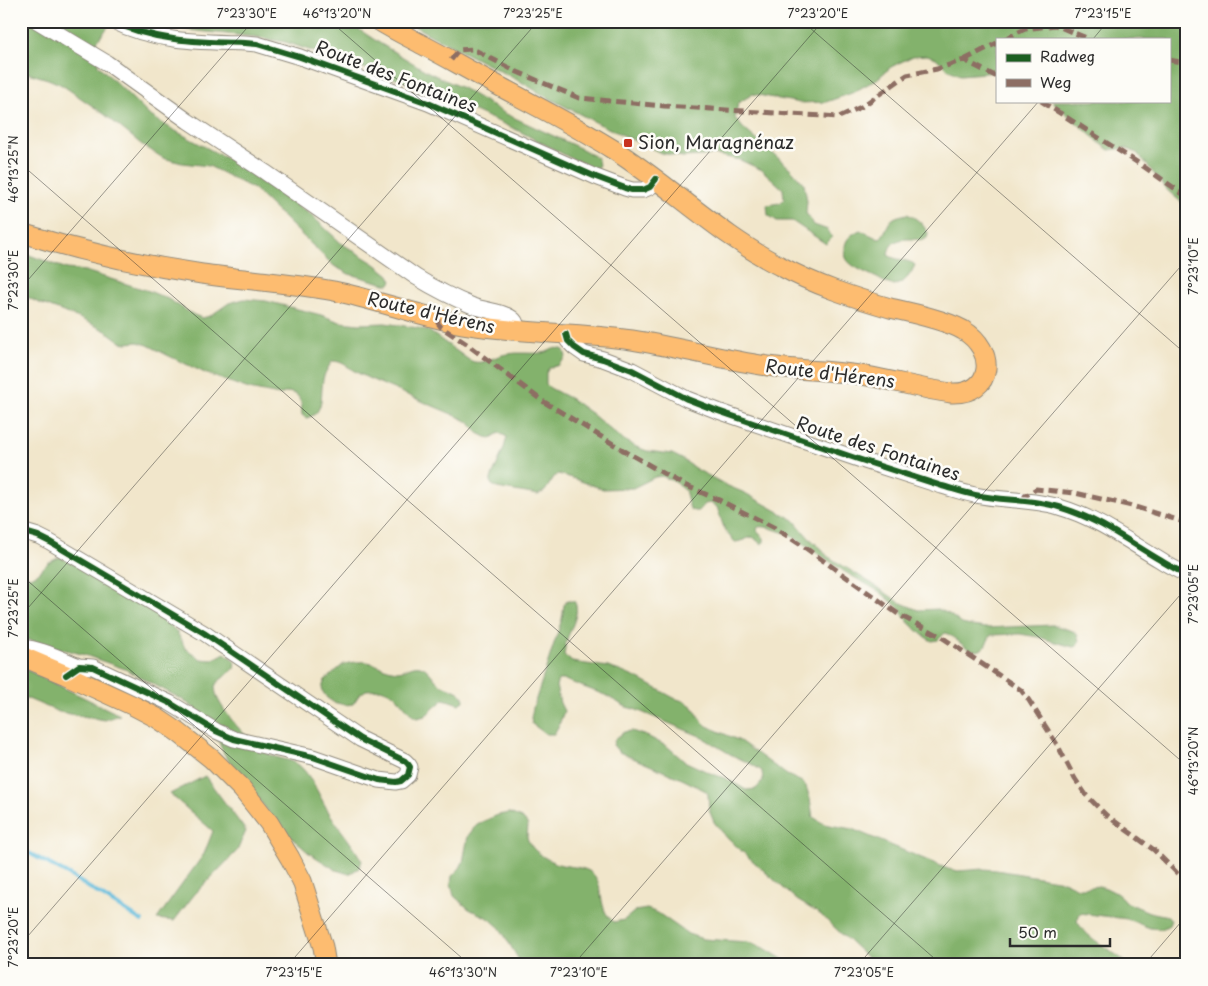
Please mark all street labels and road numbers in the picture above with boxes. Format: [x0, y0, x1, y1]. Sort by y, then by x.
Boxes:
street label: Route des Fontaines [312, 32, 481, 119]
street label: Route d'Hérens [365, 284, 498, 339]
street label: Route d'Hérens [764, 351, 896, 394]
street label: Route des Fontaines [793, 408, 964, 487]

